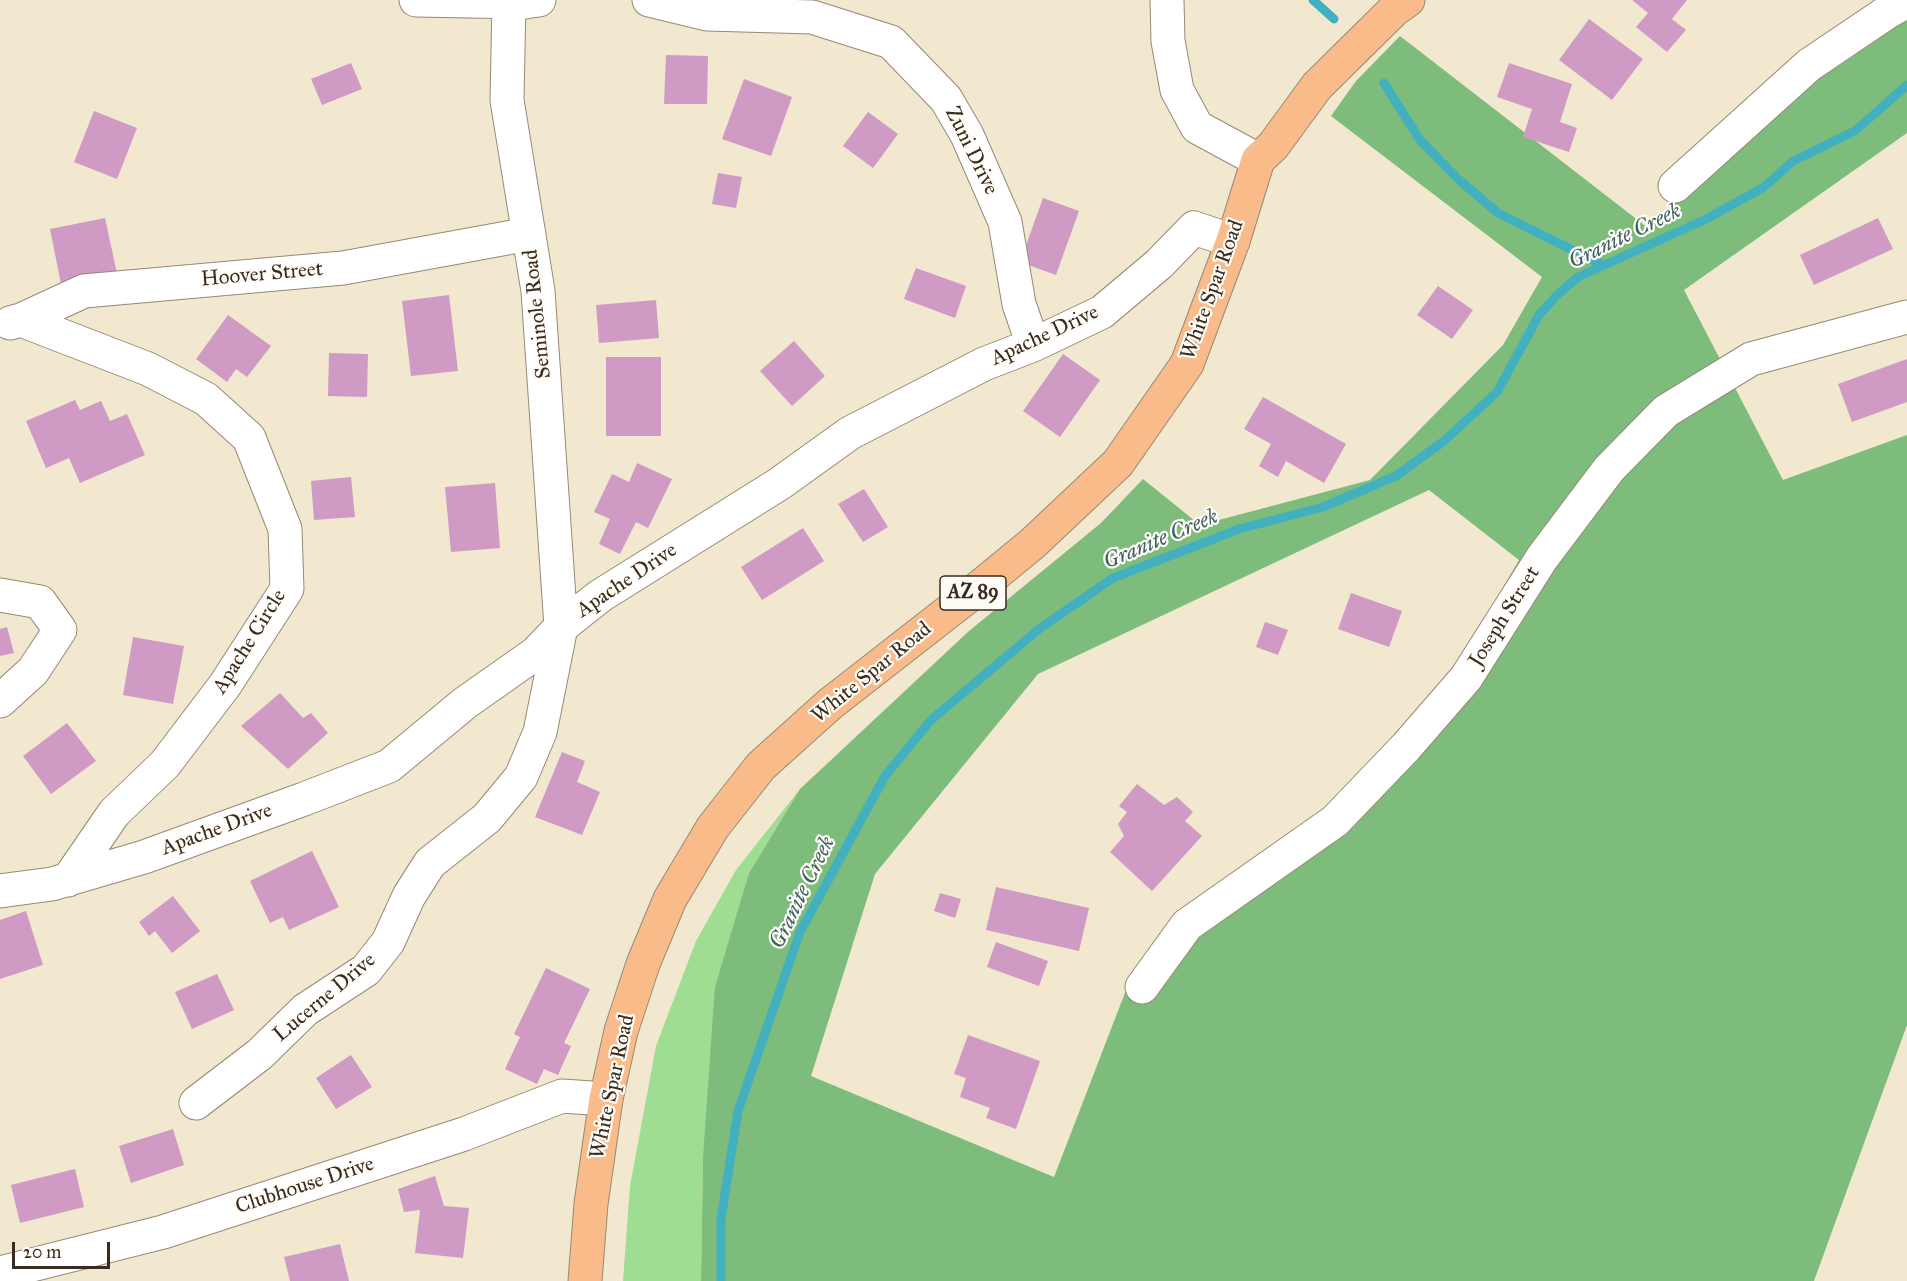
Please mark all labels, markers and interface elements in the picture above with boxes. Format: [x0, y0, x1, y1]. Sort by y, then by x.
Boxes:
street label: Zuni Drive [939, 103, 1003, 199]
water label: Granite Creek [1564, 198, 1686, 276]
street label: White Spar Road [1176, 217, 1250, 363]
street label: Seminole Road [519, 248, 557, 380]
street label: Hoover Street [200, 257, 324, 293]
street label: Apache Drive [987, 300, 1103, 372]
water label: Granite Creek [1100, 504, 1222, 576]
street label: Apache Drive [572, 538, 682, 624]
street label: Joseph Street [1464, 562, 1546, 672]
road number: AZ 89 [940, 576, 1006, 610]
street label: Apache Circle [208, 585, 292, 699]
street label: White Spar Road [807, 617, 937, 729]
street label: Apache Drive [158, 798, 276, 862]
water label: Granite Creek [764, 832, 842, 954]
street label: Lucerne Drive [269, 948, 381, 1048]
street label: White Spar Road [585, 1013, 641, 1161]
street label: Clubhouse Drive [233, 1152, 377, 1220]
scale bar [15, 1230, 112, 1268]
text: 20 m [23, 1241, 61, 1263]

